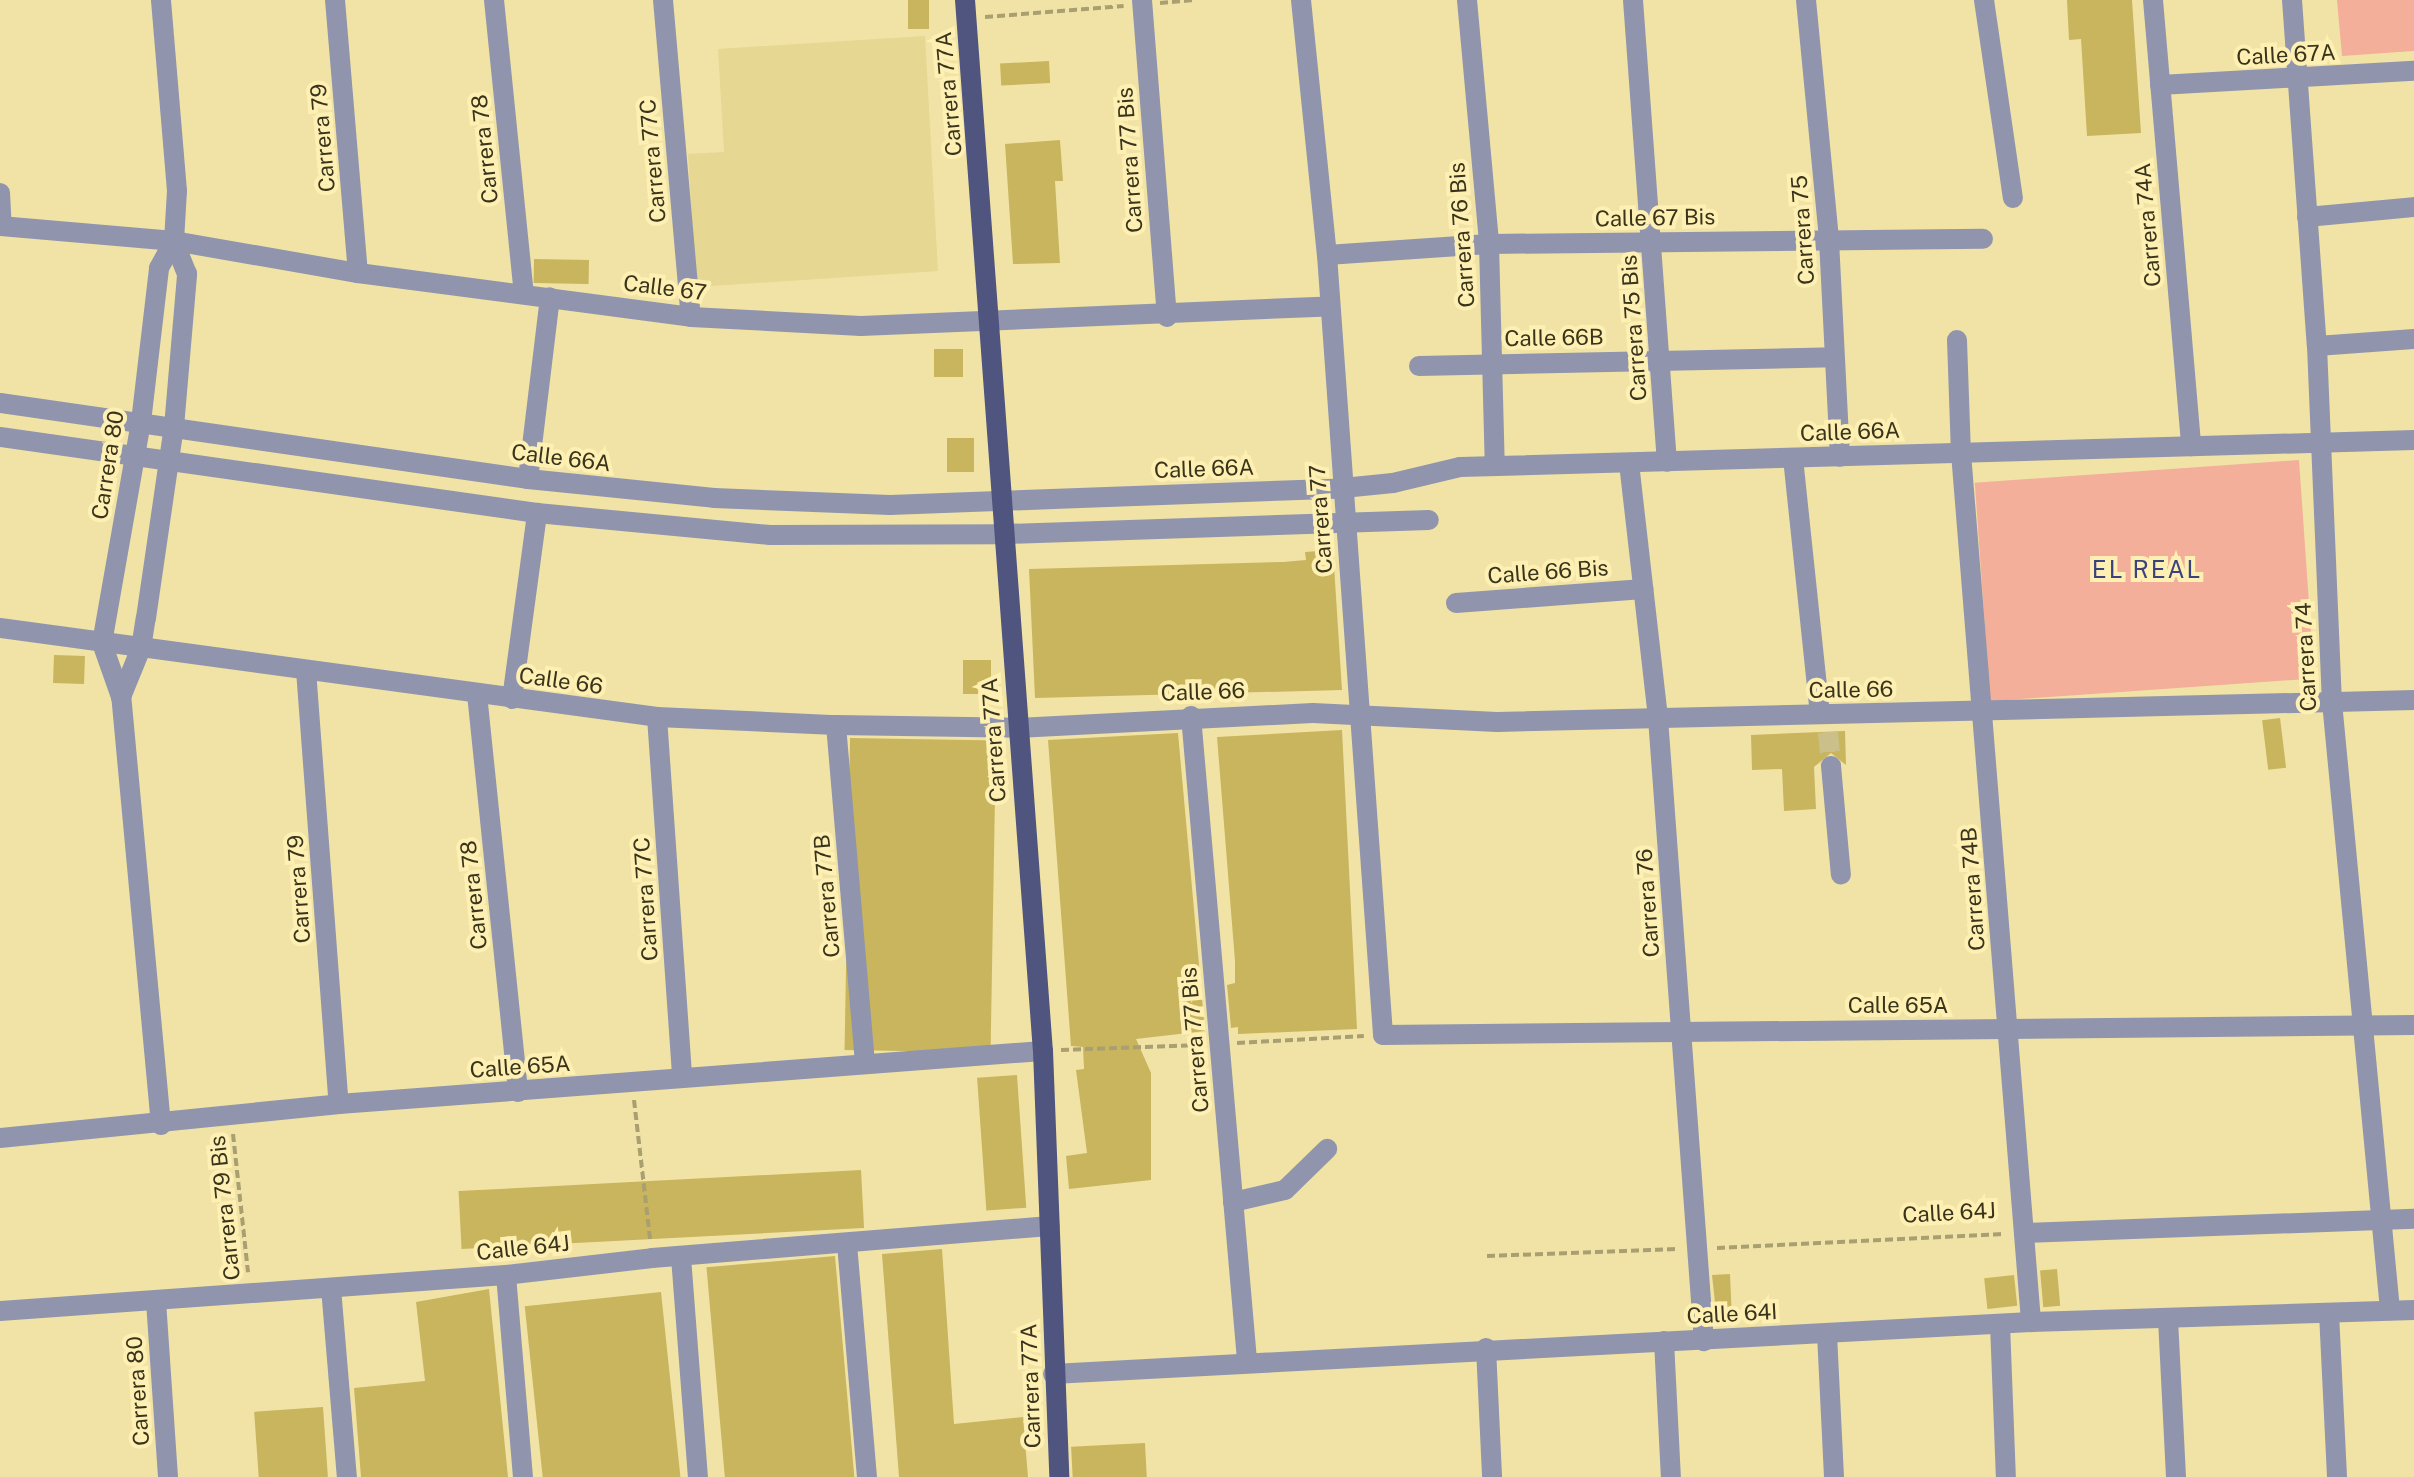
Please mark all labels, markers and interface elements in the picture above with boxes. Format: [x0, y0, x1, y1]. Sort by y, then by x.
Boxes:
street label: Carrera 77A [930, 31, 968, 157]
street label: Calle 67A [2236, 39, 2336, 71]
street label: Carrera 79 [305, 83, 341, 193]
street label: Carrera 77 Bis [1112, 86, 1148, 234]
street label: Carrera 78 [466, 93, 504, 205]
street label: Carrera 77C [634, 98, 672, 224]
street label: Carrera 76 Bis [1444, 162, 1480, 308]
street label: Carrera 74A [2129, 162, 2167, 288]
street label: Carrera 75 [1786, 174, 1820, 286]
street label: Calle 67 Bis [1594, 204, 1716, 232]
street label: Carrera 75 Bis [1616, 254, 1652, 402]
street label: Calle 67 [622, 270, 708, 306]
street label: Calle 66B [1504, 324, 1604, 352]
street label: Carrera 80 [86, 409, 130, 521]
street label: Calle 66A [1799, 417, 1901, 447]
street label: Calle 66A [510, 439, 612, 477]
street label: Calle 66A [1153, 454, 1255, 484]
street label: Carrera 77 [1304, 464, 1338, 574]
street label: Calle 66 Bis [1487, 555, 1609, 589]
district label: EL REAL [2092, 556, 2202, 584]
street label: Carrera 74 [2290, 602, 2322, 712]
street label: Calle 66 [517, 662, 605, 700]
street label: Calle 66 [1808, 676, 1894, 704]
street label: Carrera 77A [976, 677, 1012, 803]
street label: Calle 66 [1160, 677, 1246, 707]
street label: Carrera 74B [1956, 826, 1990, 952]
street label: Carrera 77B [808, 833, 846, 959]
street label: Carrera 79 [282, 834, 316, 944]
street label: Carrera 77C [628, 836, 664, 962]
street label: Carrera 78 [455, 839, 493, 951]
street label: Carrera 76 [1631, 848, 1665, 958]
street label: Carrera 77 Bis [1175, 966, 1215, 1114]
street label: Calle 65A [1848, 993, 1948, 1019]
street label: Calle 65A [469, 1050, 571, 1084]
street label: Carrera 79 Bis [204, 1134, 246, 1282]
street label: Calle 64J [1902, 1197, 1996, 1229]
street label: Calle 64J [475, 1230, 571, 1266]
street label: Calle 64I [1686, 1298, 1778, 1330]
street label: Carrera 77A [1016, 1323, 1046, 1449]
street label: Carrera 80 [121, 1335, 155, 1447]

